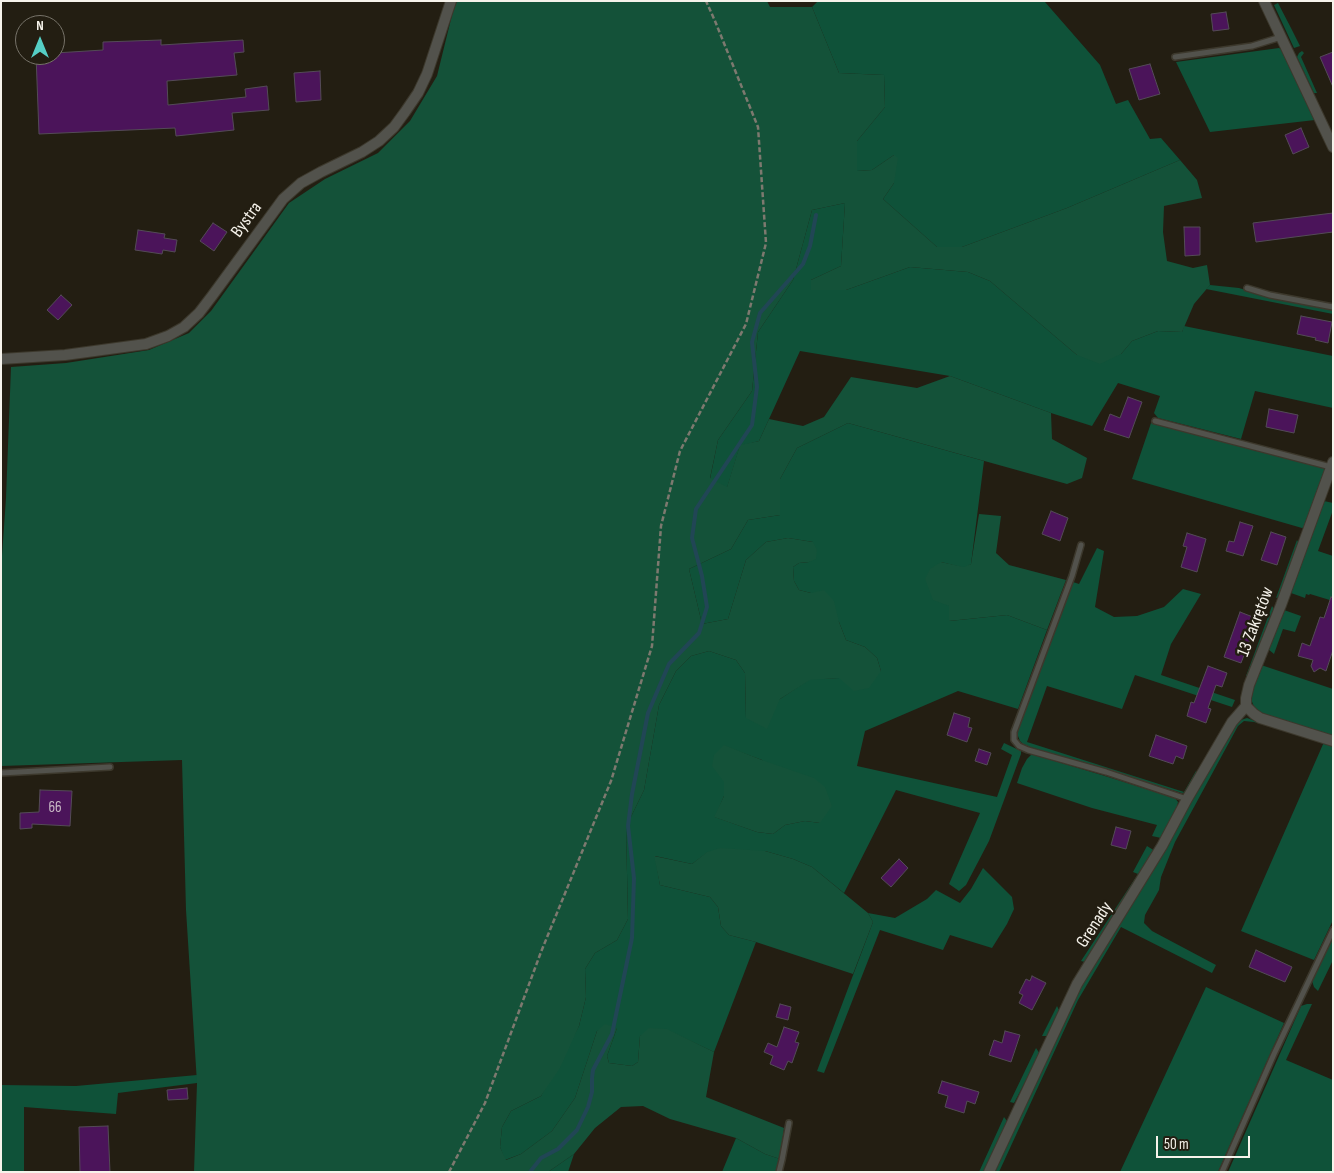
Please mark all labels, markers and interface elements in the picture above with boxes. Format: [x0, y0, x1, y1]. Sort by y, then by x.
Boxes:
north arrow [15, 15, 65, 65]
text: N [36, 17, 44, 34]
street label: Bystra [227, 198, 267, 242]
street label: 13 Zakrętów [1233, 584, 1279, 660]
house number: 66 [48, 799, 62, 817]
street label: Grenady [1072, 898, 1118, 952]
scale bar [1159, 1126, 1253, 1158]
text: 50 m [1164, 1135, 1189, 1154]

